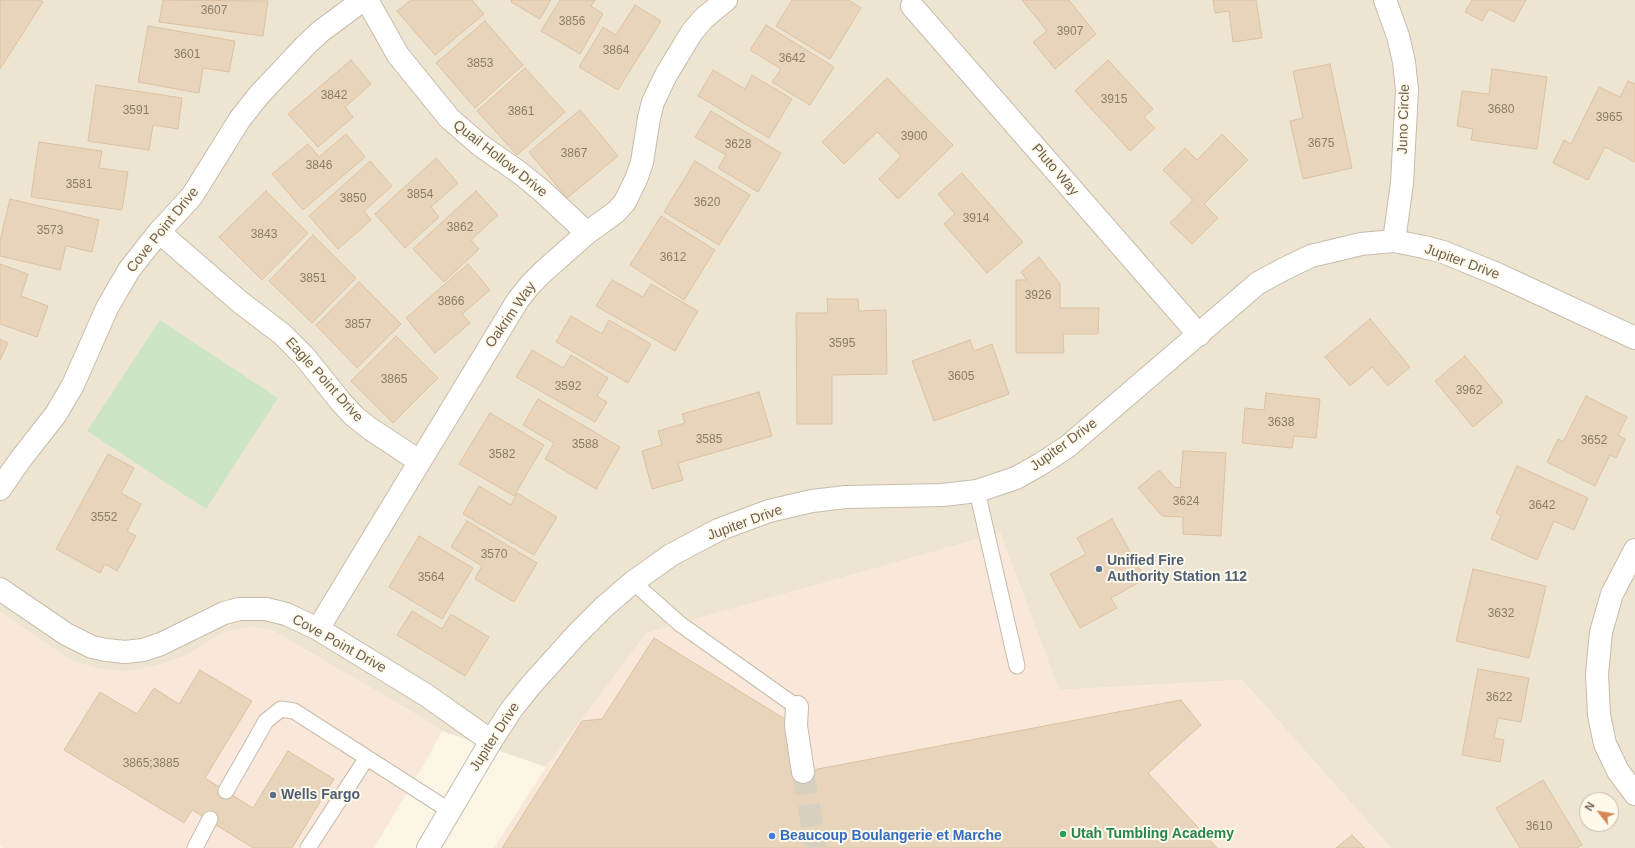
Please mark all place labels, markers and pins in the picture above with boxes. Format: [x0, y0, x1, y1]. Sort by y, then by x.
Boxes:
place label: Unified Fire Authority Station 112 [1107, 553, 1247, 586]
marker: Unified Fire Authority Station 112 [1094, 564, 1104, 574]
place label: Wells Fargo [281, 787, 360, 803]
marker: Wells Fargo [268, 790, 278, 800]
place label: Utah Tumbling Academy [1071, 826, 1234, 842]
place label: Beaucoup Boulangerie et Marche [780, 828, 1002, 844]
marker: Utah Tumbling Academy [1058, 829, 1068, 839]
marker: Beaucoup Boulangerie et Marche [767, 831, 777, 841]

